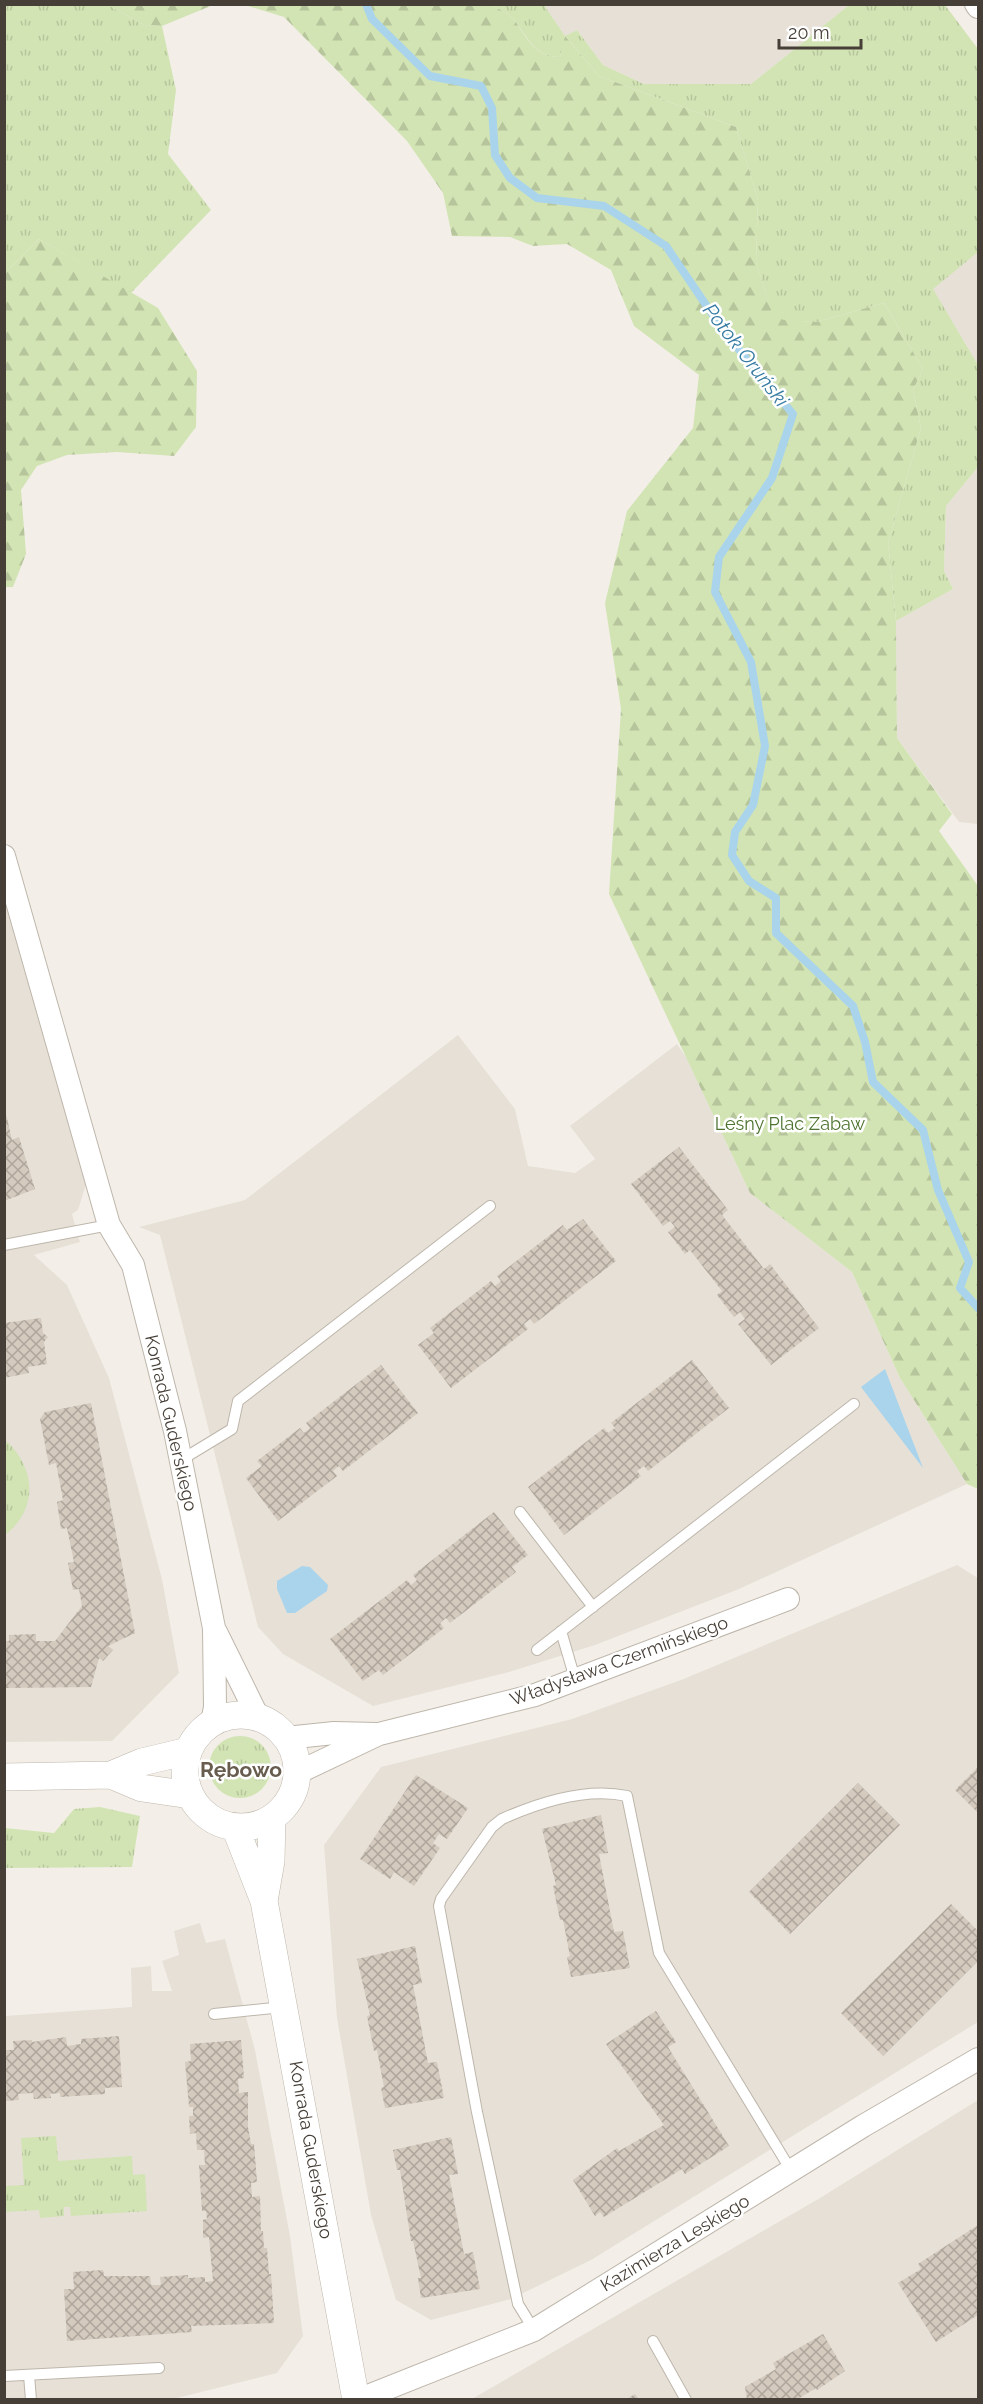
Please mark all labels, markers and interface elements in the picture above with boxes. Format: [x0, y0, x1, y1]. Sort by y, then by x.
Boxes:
scale bar [779, 12, 862, 50]
text: 20 m [788, 22, 830, 43]
water label: Potok Oruński [698, 298, 794, 412]
park label: Leśny Plac Zabaw [715, 1113, 866, 1134]
street label: Konrada Guderskiego [141, 1333, 202, 1513]
street label: Władysława Czermińskiego [507, 1611, 731, 1710]
district label: Rębowo [200, 1757, 282, 1782]
street label: Konrada Guderskiego [286, 2059, 338, 2241]
street label: Kazimierza Leskiego [596, 2190, 753, 2295]

